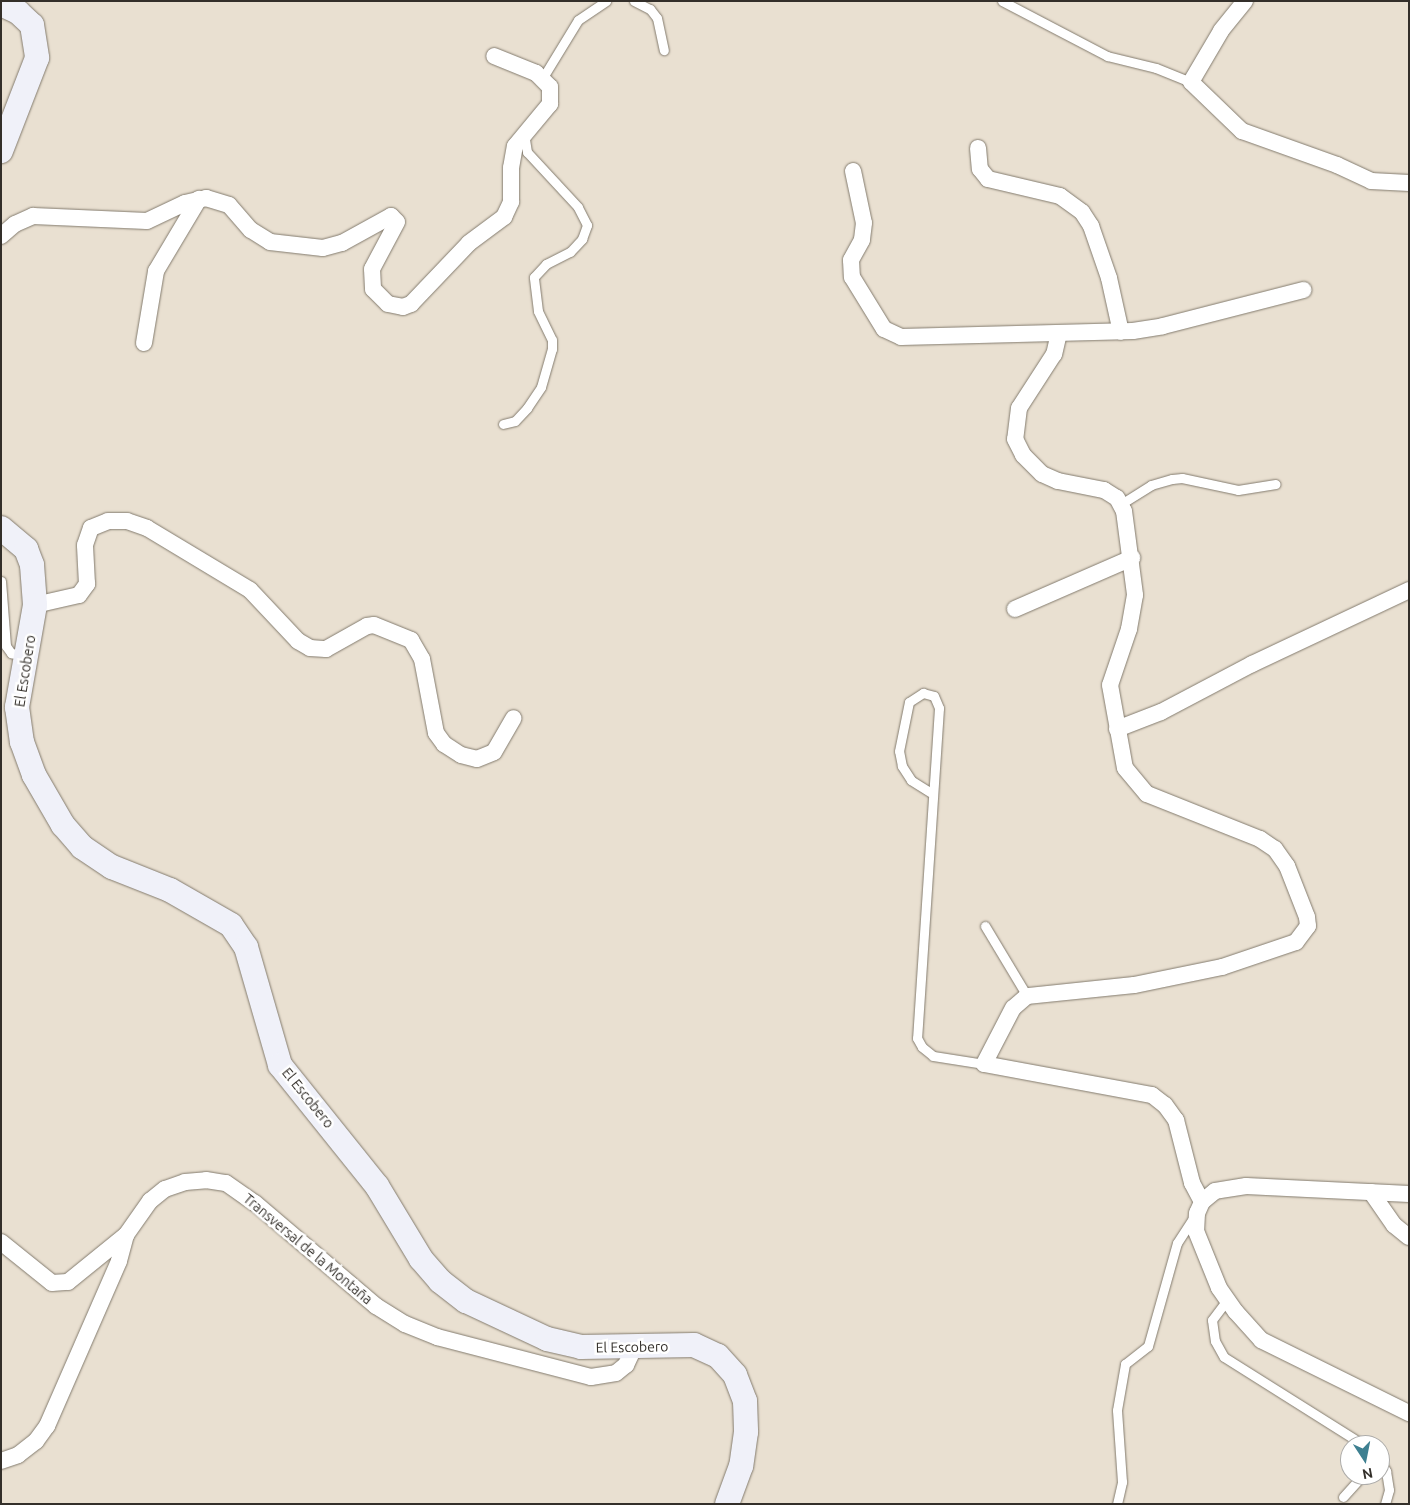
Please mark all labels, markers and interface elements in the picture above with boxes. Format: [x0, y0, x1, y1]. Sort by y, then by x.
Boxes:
street label: El Escobero [11, 634, 39, 708]
street label: El Escobero [279, 1064, 337, 1132]
street label: Transversal de la Montaña [240, 1190, 376, 1308]
street label: El Escobero [596, 1338, 668, 1356]
north arrow [1340, 1435, 1390, 1485]
text: N [1361, 1465, 1374, 1483]

